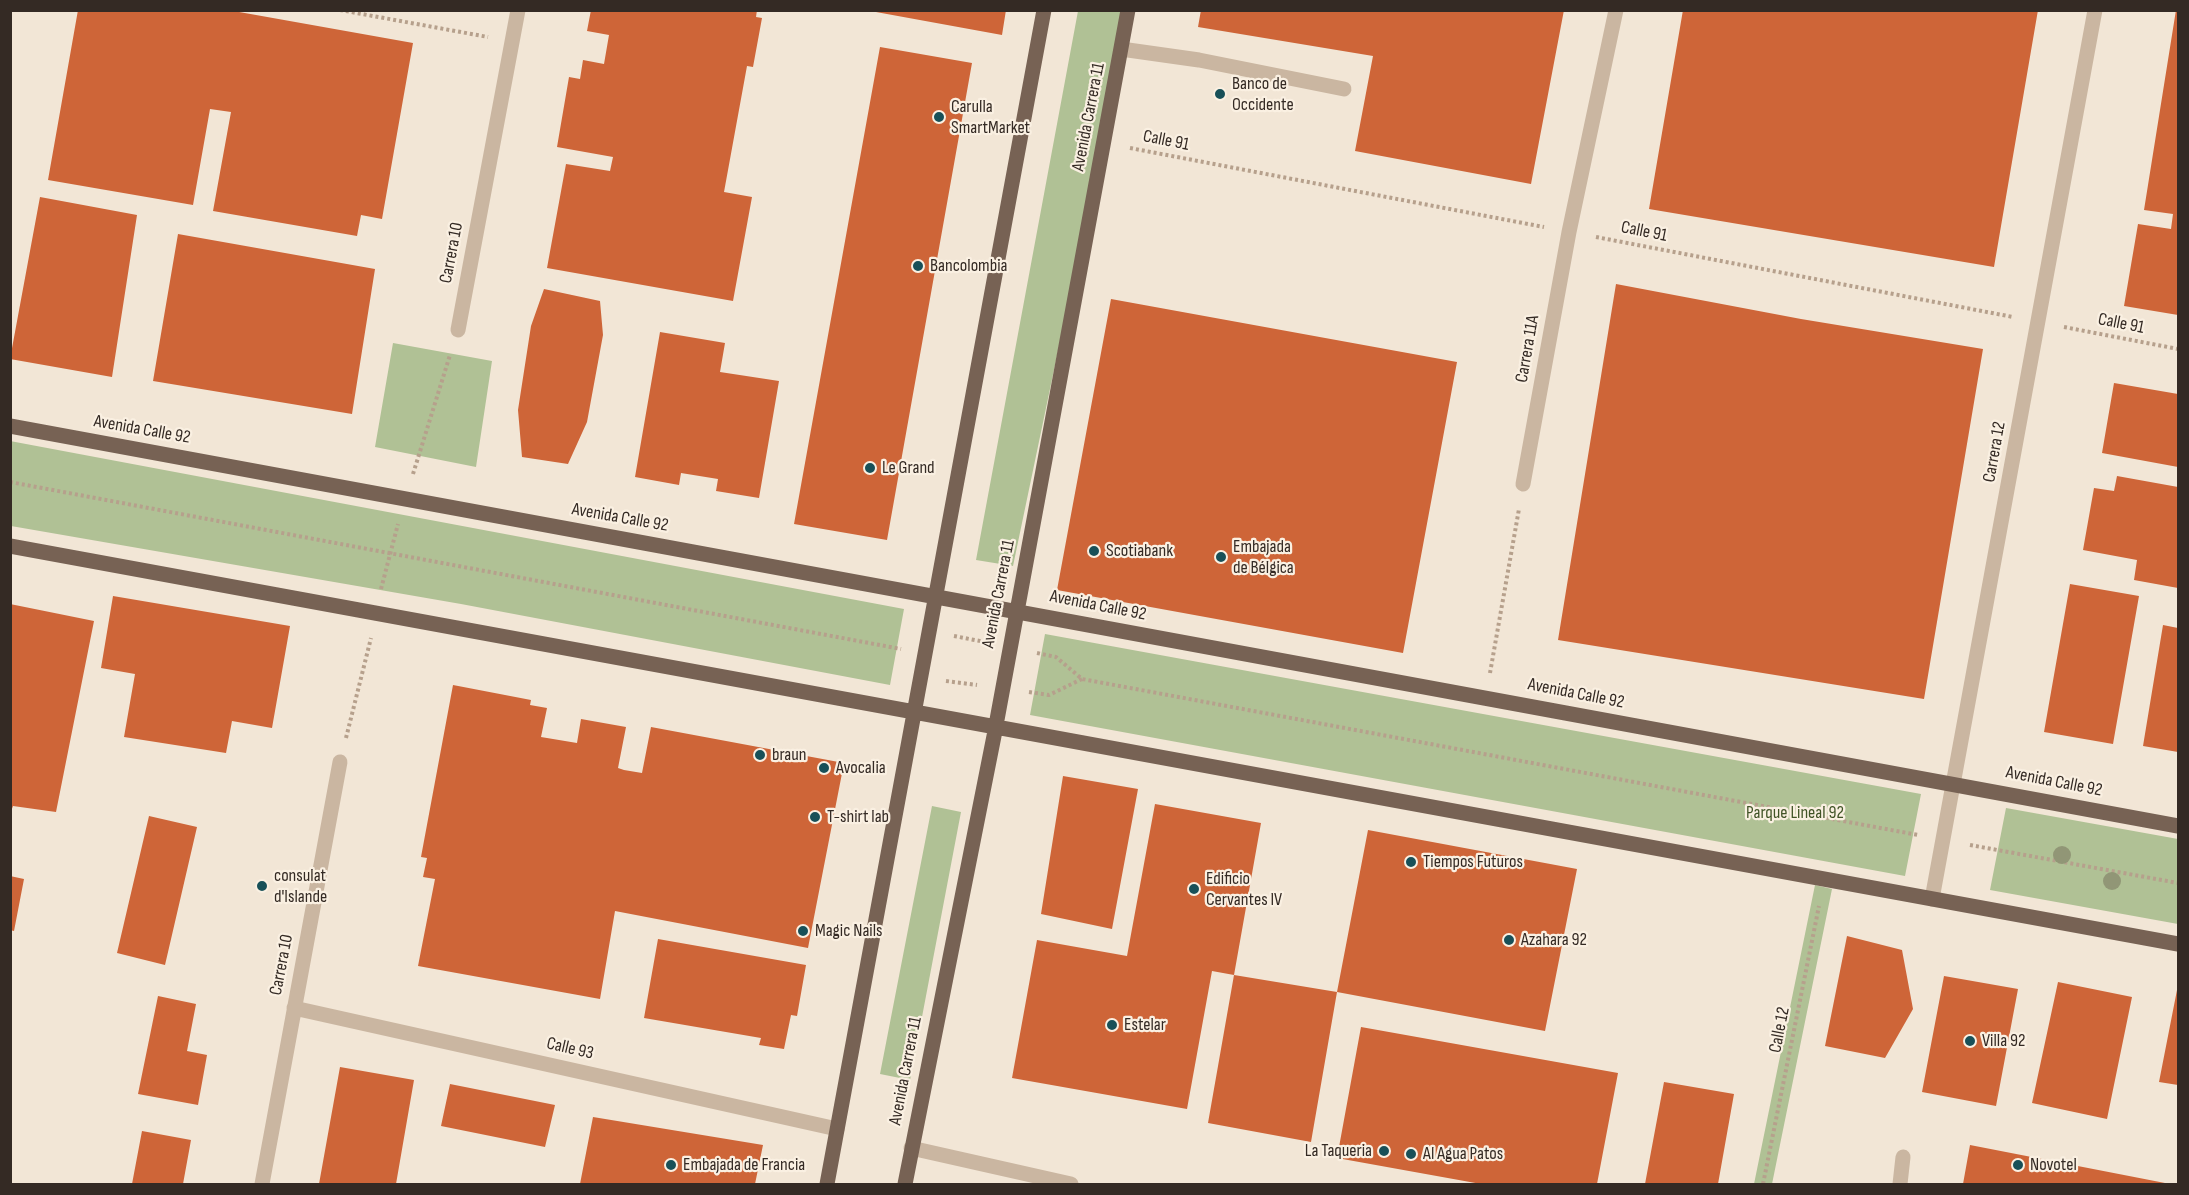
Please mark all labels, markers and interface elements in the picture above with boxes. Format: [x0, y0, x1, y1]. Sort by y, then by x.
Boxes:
street label: Avenida Carrera 11 [1068, 61, 1110, 173]
place label: Banco de Occidente [1232, 73, 1294, 116]
marker: Banco de Occidente [1213, 87, 1227, 101]
place label: Carulla SmartMarket [951, 96, 1030, 138]
marker: Carulla SmartMarket [932, 110, 946, 124]
street label: Calle 91 [1141, 126, 1191, 156]
street label: Calle 91 [1619, 217, 1669, 247]
street label: Carrera 10 [436, 221, 468, 285]
place label: Bancolombia [930, 255, 1007, 277]
marker: Bancolombia [911, 259, 925, 273]
street label: Calle 91 [2096, 309, 2146, 339]
street label: Carrera 11A [1511, 314, 1545, 384]
street label: Avenida Calle 92 [92, 411, 192, 449]
street label: Carrera 12 [1979, 420, 2011, 484]
place label: Le Grand [882, 457, 935, 479]
marker: Le Grand [863, 461, 877, 475]
street label: Avenida Calle 92 [570, 499, 670, 537]
place label: Embajada de Bélgica [1233, 536, 1294, 578]
street label: Avenida Carrera 11 [978, 538, 1020, 650]
place label: Scotiabank [1106, 540, 1173, 562]
marker: Scotiabank [1087, 544, 1101, 558]
marker: Embajada de Bélgica [1214, 550, 1228, 564]
street label: Avenida Calle 92 [1048, 586, 1148, 626]
street label: Avenida Calle 92 [1526, 674, 1626, 714]
place label: braun [772, 744, 807, 766]
marker: braun [753, 748, 767, 762]
place label: Avocalia [836, 757, 886, 779]
marker: Avocalia [817, 761, 831, 775]
street label: Avenida Calle 92 [2004, 762, 2104, 802]
park label: Parque Lineal 92 [1746, 802, 1844, 824]
place label: T-shirt lab [827, 806, 889, 828]
marker: T-shirt lab [808, 810, 822, 824]
place label: Tiempos Futuros [1423, 851, 1523, 873]
marker: Tiempos Futuros [1404, 855, 1418, 869]
place label: consulat d'Islande [274, 865, 327, 908]
place label: Edificio Cervantes IV [1206, 868, 1282, 910]
marker: consulat d'Islande [255, 879, 269, 893]
marker: Edificio Cervantes IV [1187, 882, 1201, 896]
place label: Magic Nails [815, 920, 882, 942]
marker: Magic Nails [796, 924, 810, 938]
place label: Azahara 92 [1521, 929, 1587, 951]
street label: Carrera 10 [266, 933, 298, 997]
marker: Azahara 92 [1502, 933, 1516, 947]
street label: Calle 12 [1765, 1005, 1795, 1055]
place label: Estelar [1124, 1014, 1166, 1036]
street label: Avenida Carrera 11 [885, 1015, 927, 1127]
marker: Estelar [1105, 1018, 1119, 1032]
place label: Villa 92 [1982, 1030, 2025, 1052]
street label: Calle 93 [544, 1033, 596, 1065]
marker: Villa 92 [1963, 1034, 1977, 1048]
place label: La Taqueria [1305, 1140, 1372, 1162]
place label: Al Agua Patos [1423, 1143, 1503, 1165]
marker: La Taqueria [1377, 1144, 1391, 1158]
marker: Al Agua Patos [1404, 1147, 1418, 1161]
place label: Embajada de Francia [683, 1154, 805, 1176]
place label: Novotel [2030, 1154, 2077, 1176]
marker: Embajada de Francia [664, 1158, 678, 1172]
marker: Novotel [2011, 1158, 2025, 1172]

